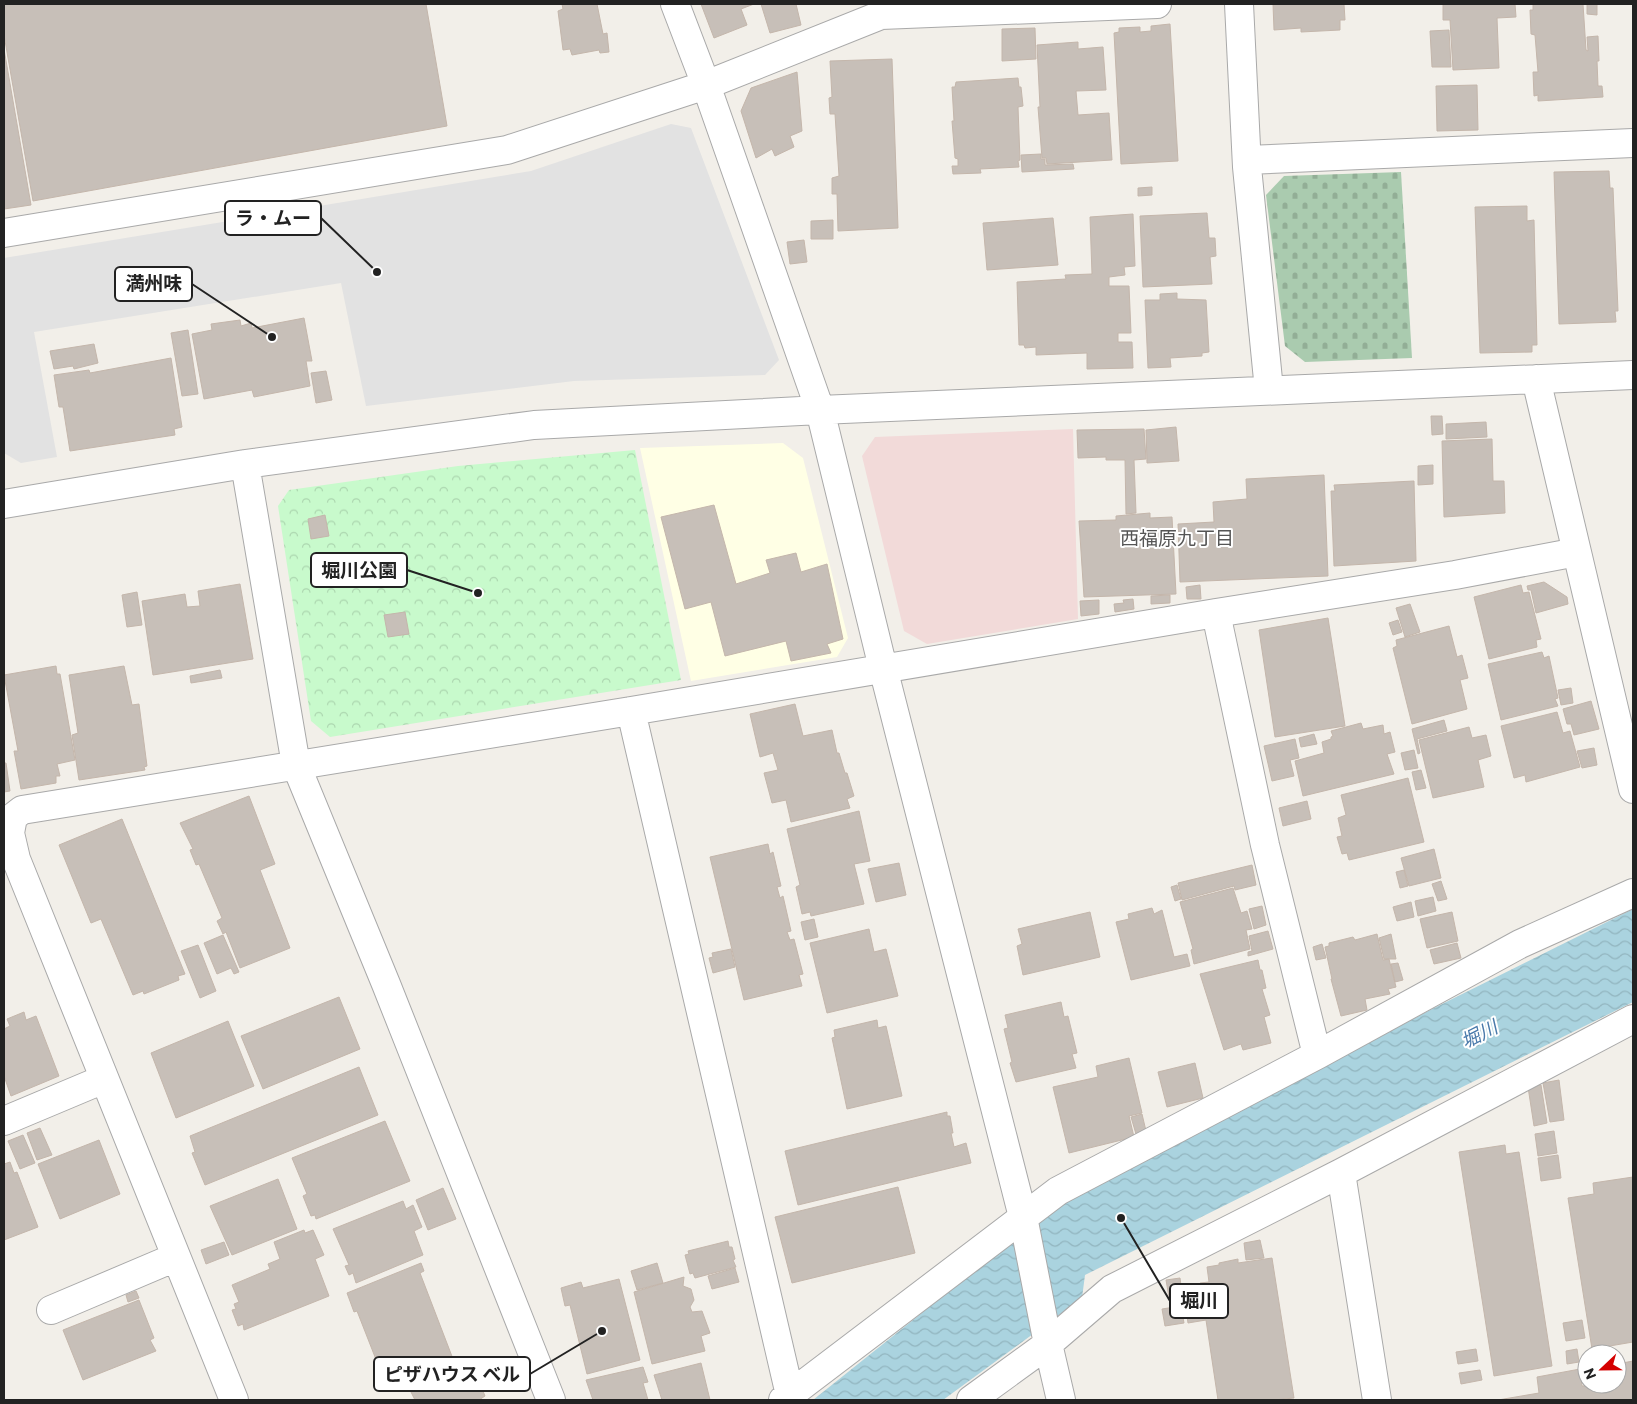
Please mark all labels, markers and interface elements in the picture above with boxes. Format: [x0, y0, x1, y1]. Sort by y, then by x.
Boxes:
callout: ラ・ムー [225, 201, 321, 235]
text: ラ・ムー [235, 206, 311, 229]
callout: 満州味 [115, 267, 192, 301]
text: 満州味 [125, 271, 183, 294]
district label: 西福原九丁目 [1120, 526, 1234, 549]
callout: 堀川公園 [311, 553, 407, 587]
text: 堀川公園 [321, 558, 397, 581]
water label: 堀川 [1457, 1014, 1503, 1052]
callout: 堀川 [1170, 1284, 1228, 1318]
text: 堀川 [1180, 1288, 1218, 1311]
north arrow [1577, 1344, 1627, 1394]
callout: ピザハウス ベル [374, 1357, 530, 1391]
text: ピザハウス ベル [384, 1362, 520, 1385]
text: N [1580, 1366, 1599, 1382]

